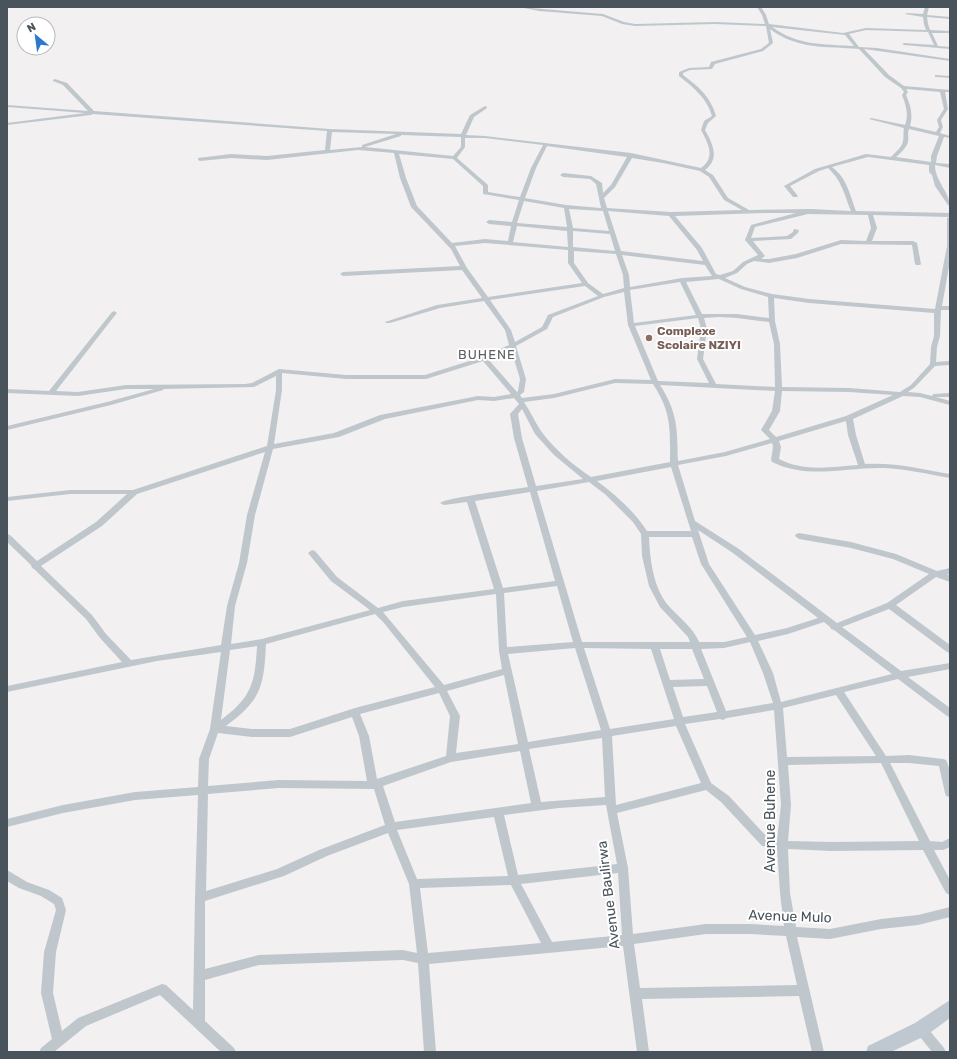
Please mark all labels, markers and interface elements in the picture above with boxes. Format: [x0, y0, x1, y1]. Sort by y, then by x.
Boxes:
north arrow [16, 16, 56, 56]
text: N [25, 20, 38, 35]
place label: Complexe Scolaire NZIYI [657, 324, 741, 352]
marker: Complexe Scolaire NZIYI [644, 333, 654, 343]
district label: BUHENE [458, 347, 516, 362]
street label: Avenue Buhene [762, 769, 779, 872]
street label: Avenue Baulirwa [593, 840, 624, 950]
street label: Avenue Mulo [748, 907, 832, 926]

